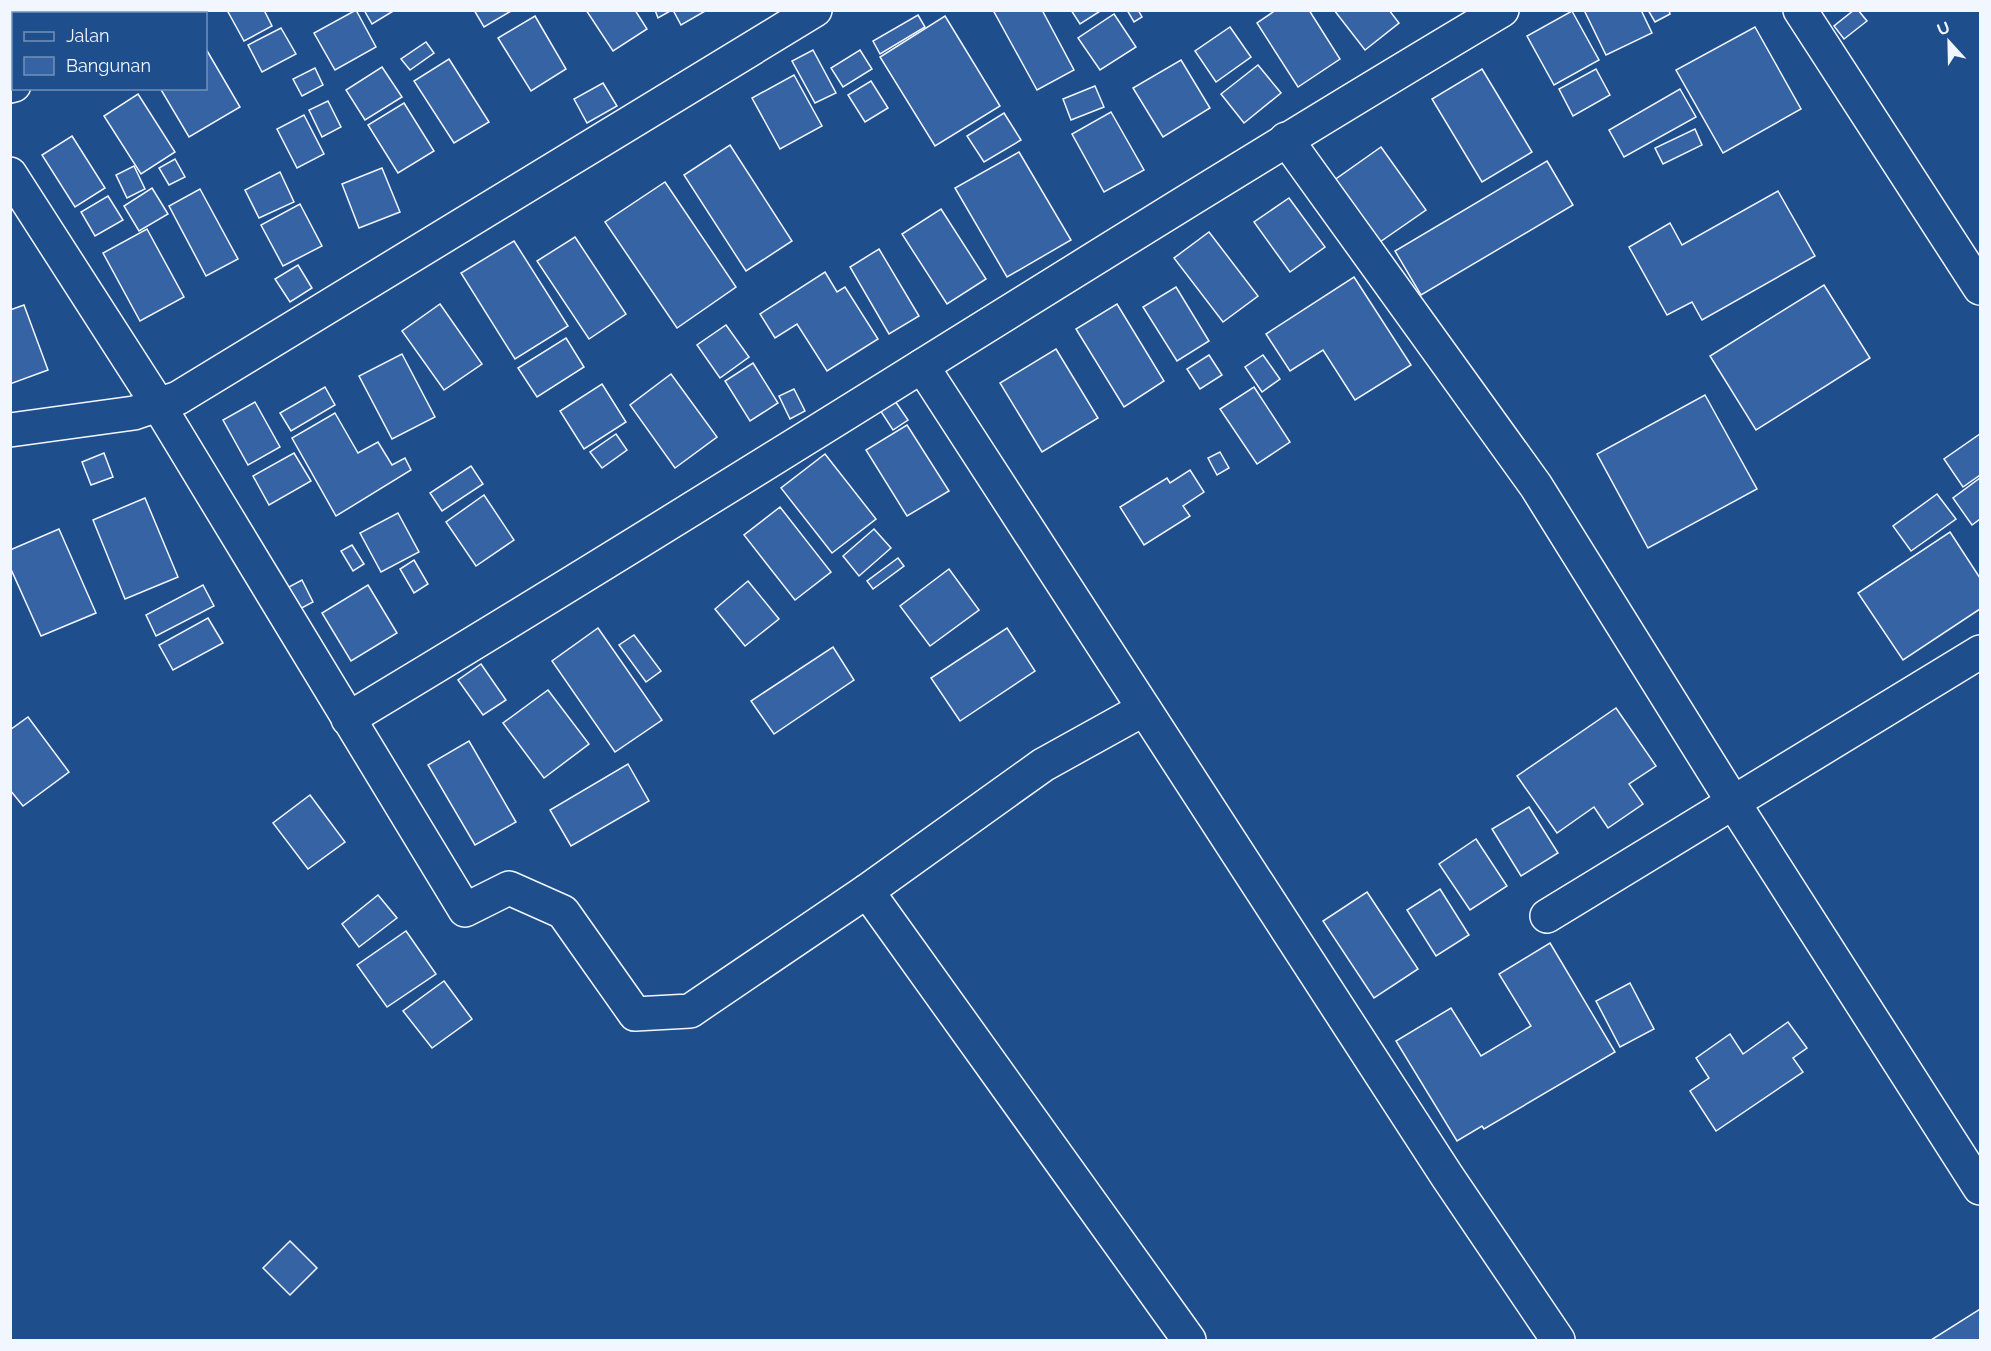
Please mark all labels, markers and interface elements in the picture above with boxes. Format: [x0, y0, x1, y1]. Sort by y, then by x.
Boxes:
legend [12, 12, 207, 90]
north arrow [1919, 12, 1979, 72]
text: U [1934, 17, 1953, 40]
text: Jalan [66, 25, 110, 46]
text: Bangunan [66, 55, 151, 76]

